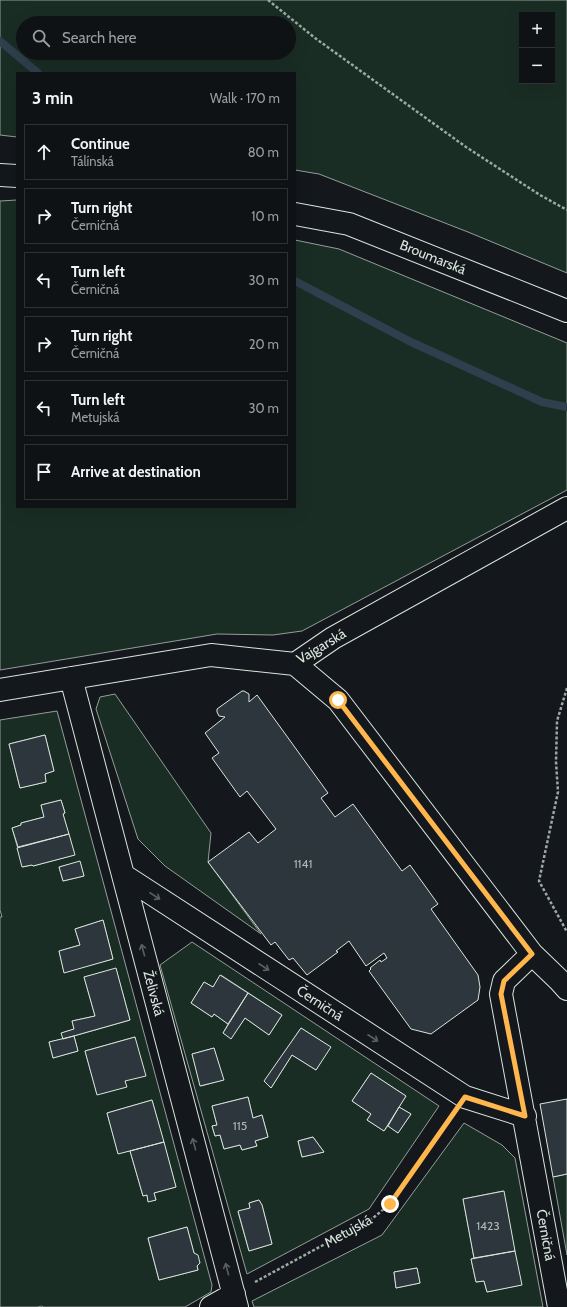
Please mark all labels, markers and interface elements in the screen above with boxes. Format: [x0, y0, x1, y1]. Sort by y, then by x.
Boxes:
map controls [519, 12, 555, 84]
button: + [519, 12, 555, 48]
search box [16, 16, 296, 60]
icon: search [30, 27, 52, 49]
text: Search here [62, 29, 137, 47]
button: − [519, 48, 555, 84]
text: 3 min [32, 88, 73, 108]
text: Walk · 170 m [210, 90, 280, 106]
text: Continue [71, 135, 130, 153]
icon: ahead [33, 141, 55, 163]
text: 80 m [248, 144, 279, 160]
text: Tálínská [71, 153, 114, 169]
text: Turn right [71, 199, 132, 217]
icon: right [33, 205, 55, 227]
text: 10 m [251, 208, 279, 224]
text: Černičná [71, 217, 119, 233]
street label: Broumarská [397, 236, 469, 279]
text: Turn left [71, 263, 125, 281]
icon: left [33, 269, 55, 291]
text: 30 m [249, 272, 279, 288]
text: Černičná [71, 281, 119, 297]
text: Turn right [71, 327, 132, 345]
icon: right [33, 333, 55, 355]
text: 20 m [249, 336, 279, 352]
text: Černičná [71, 345, 119, 361]
text: Turn left [71, 391, 125, 409]
icon: left [33, 397, 55, 419]
text: 30 m [249, 400, 279, 416]
text: Metujská [71, 409, 119, 425]
icon: arrive [33, 461, 55, 483]
text: Arrive at destination [71, 463, 201, 481]
street label: Vajgarská [293, 624, 349, 668]
route start [329, 691, 347, 709]
house number: 1141 [294, 856, 312, 871]
one-way arrow [150, 892, 161, 900]
one-way arrow [139, 944, 146, 957]
one-way arrow [259, 963, 270, 971]
street label: Želivská [139, 968, 169, 1018]
street label: Černičná [293, 981, 347, 1025]
one-way arrow [367, 1034, 378, 1042]
house number: 115 [233, 1118, 247, 1133]
one-way arrow [190, 1137, 198, 1150]
route end [381, 1195, 399, 1213]
street label: Černičná [533, 1208, 559, 1262]
street label: Metujská [321, 1210, 375, 1252]
house number: 1423 [476, 1218, 500, 1233]
one-way arrow [223, 1263, 231, 1276]

